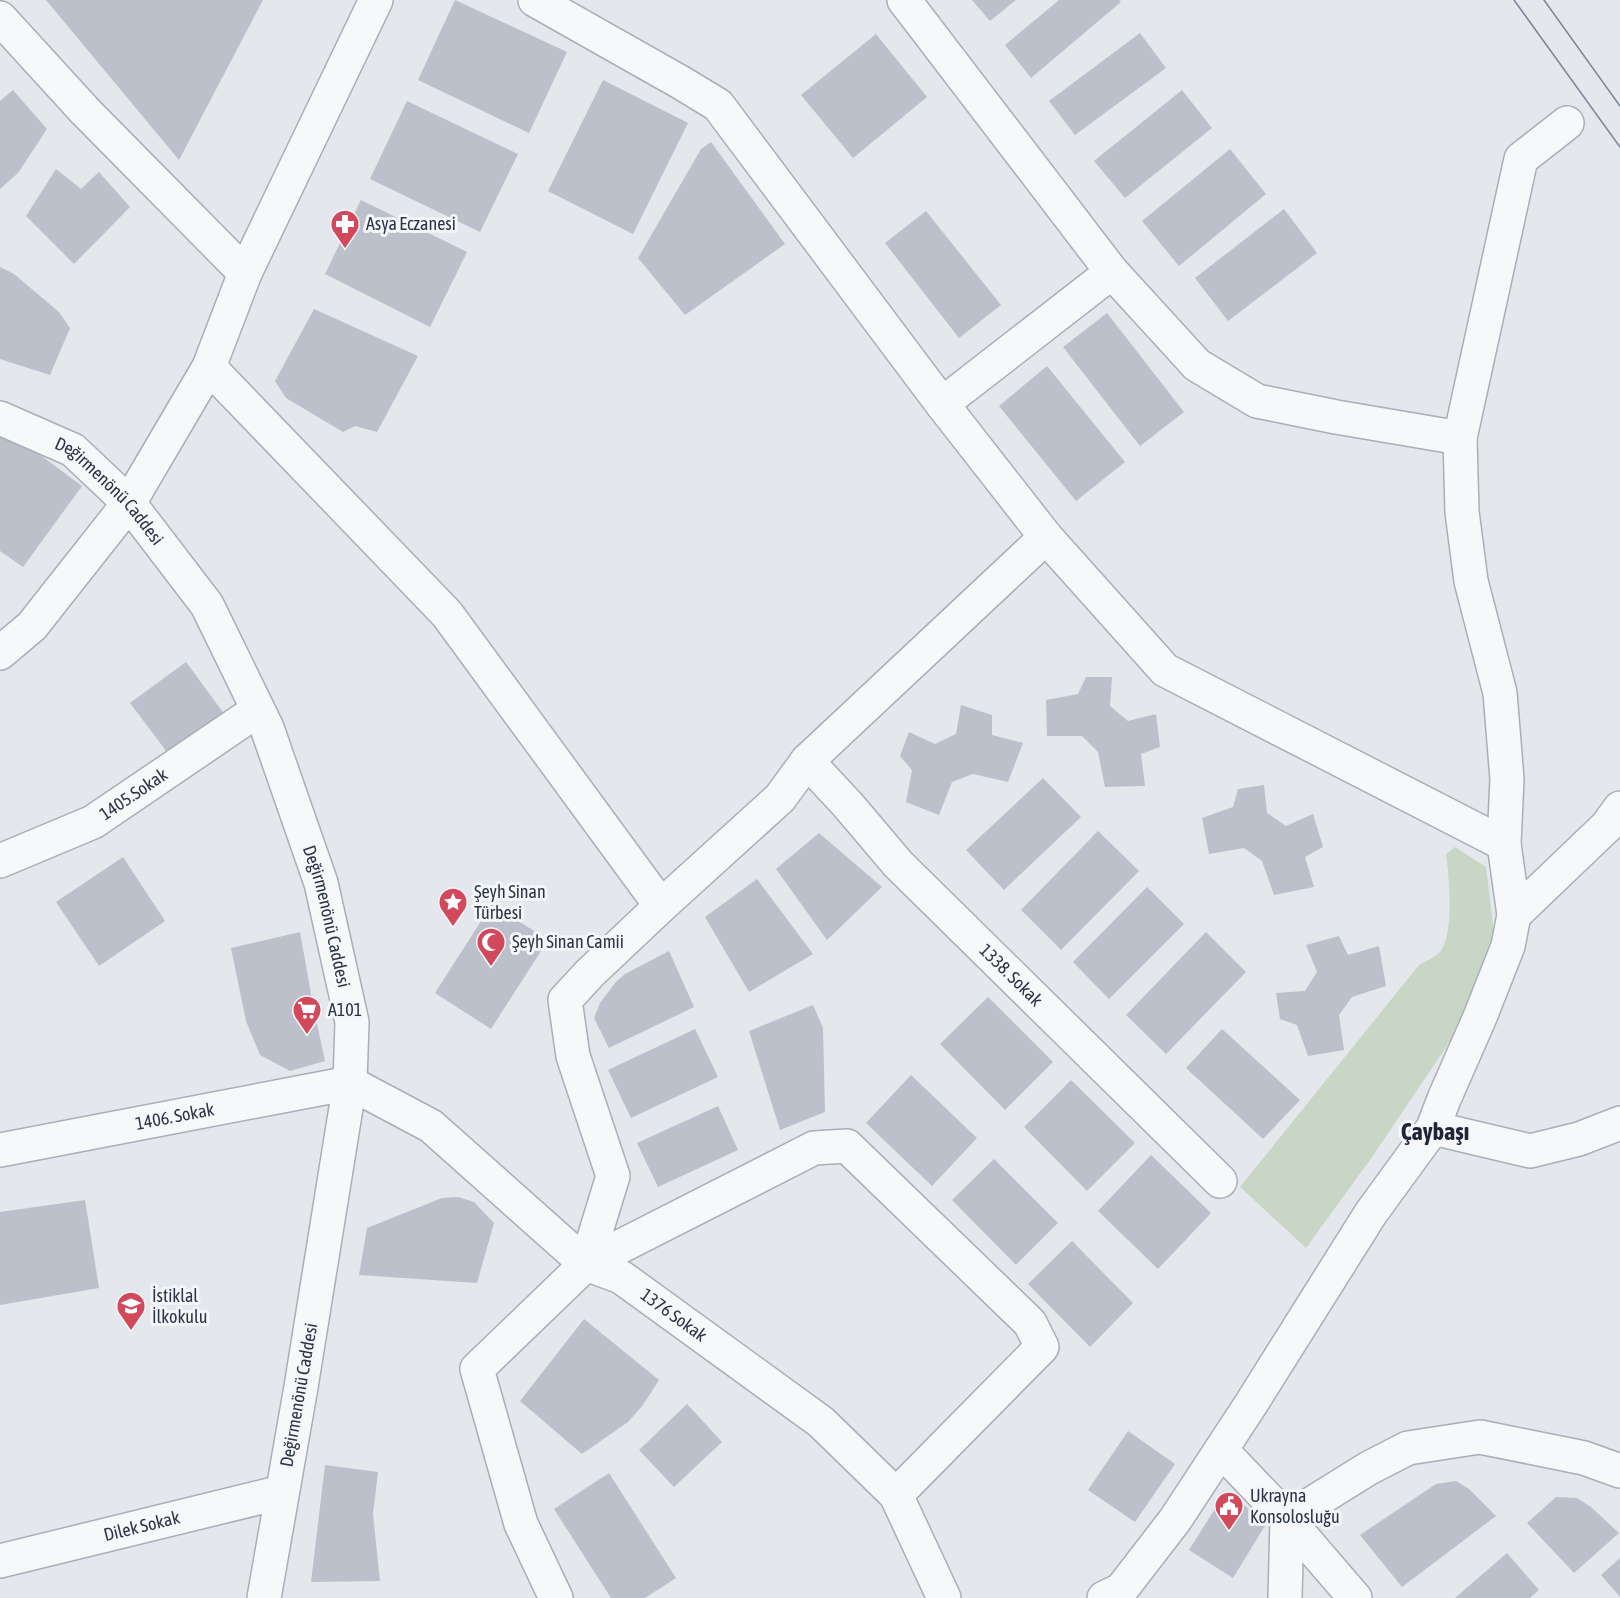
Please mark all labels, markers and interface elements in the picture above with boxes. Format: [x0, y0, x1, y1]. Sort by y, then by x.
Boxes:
pharmacy icon: Asya Eczanesi [329, 208, 361, 250]
place label: Asya Eczanesi [366, 213, 456, 234]
street label: Değirmenönü Caddesi [52, 432, 168, 549]
street label: 1405.Sokak [95, 764, 171, 824]
street label: Değirmenönü Caddesi [299, 842, 355, 989]
place label: Şeyh Sinan Türbesi [474, 881, 546, 923]
place icon: Şeyh Sinan Türbesi [437, 886, 469, 928]
mosque icon: Şeyh Sinan Camii [475, 926, 507, 968]
place label: Şeyh Sinan Camii [512, 931, 624, 952]
street label: 1338. Sokak [976, 939, 1047, 1010]
supermarket icon: A101 [291, 994, 323, 1036]
place label: A101 [328, 999, 362, 1020]
street label: 1406. Sokak [134, 1098, 216, 1134]
district label: Çaybaşı [1401, 1118, 1469, 1145]
street label: 1376 Sokak [637, 1284, 711, 1346]
place label: İstiklal İlkokulu [152, 1285, 207, 1327]
school or university icon: İstiklal İlkokulu [115, 1290, 147, 1332]
street label: Değirmenönü Caddesi [276, 1321, 322, 1469]
place label: Ukrayna Konsolosluğu [1250, 1485, 1340, 1527]
public building icon: Ukrayna Konsolosluğu [1213, 1490, 1245, 1532]
street label: Dilek Sokak [101, 1506, 182, 1545]

